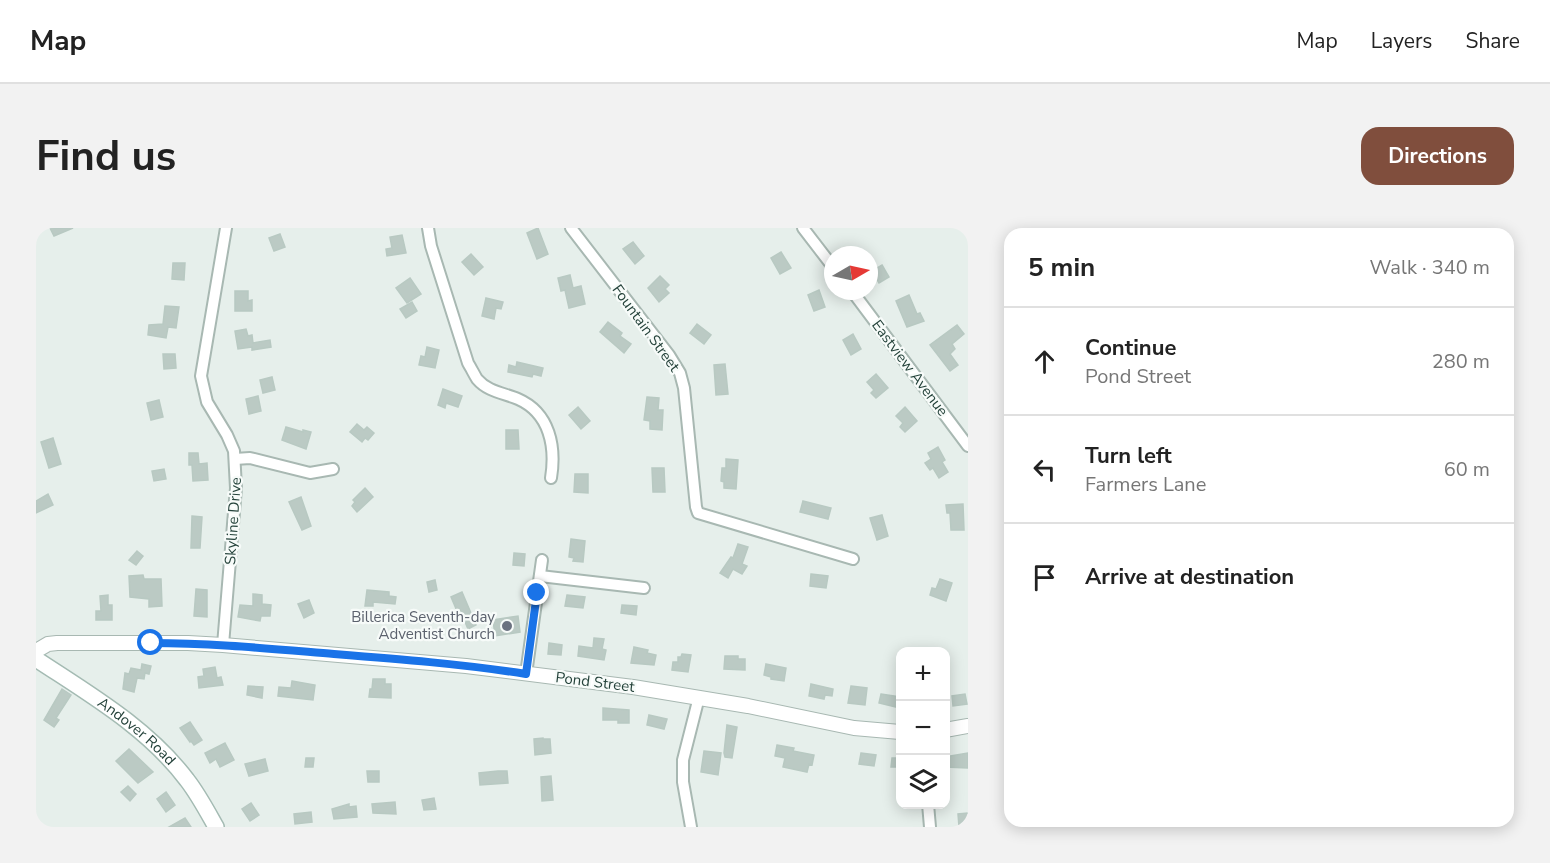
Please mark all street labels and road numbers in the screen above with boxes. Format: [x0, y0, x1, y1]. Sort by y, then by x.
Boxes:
street label: Fountain Street [608, 280, 685, 376]
street label: Eastview Avenue [867, 316, 953, 420]
street label: Skyline Drive [220, 476, 246, 566]
street label: Pond Street [554, 667, 636, 697]
street label: Andover Road [94, 693, 180, 769]

